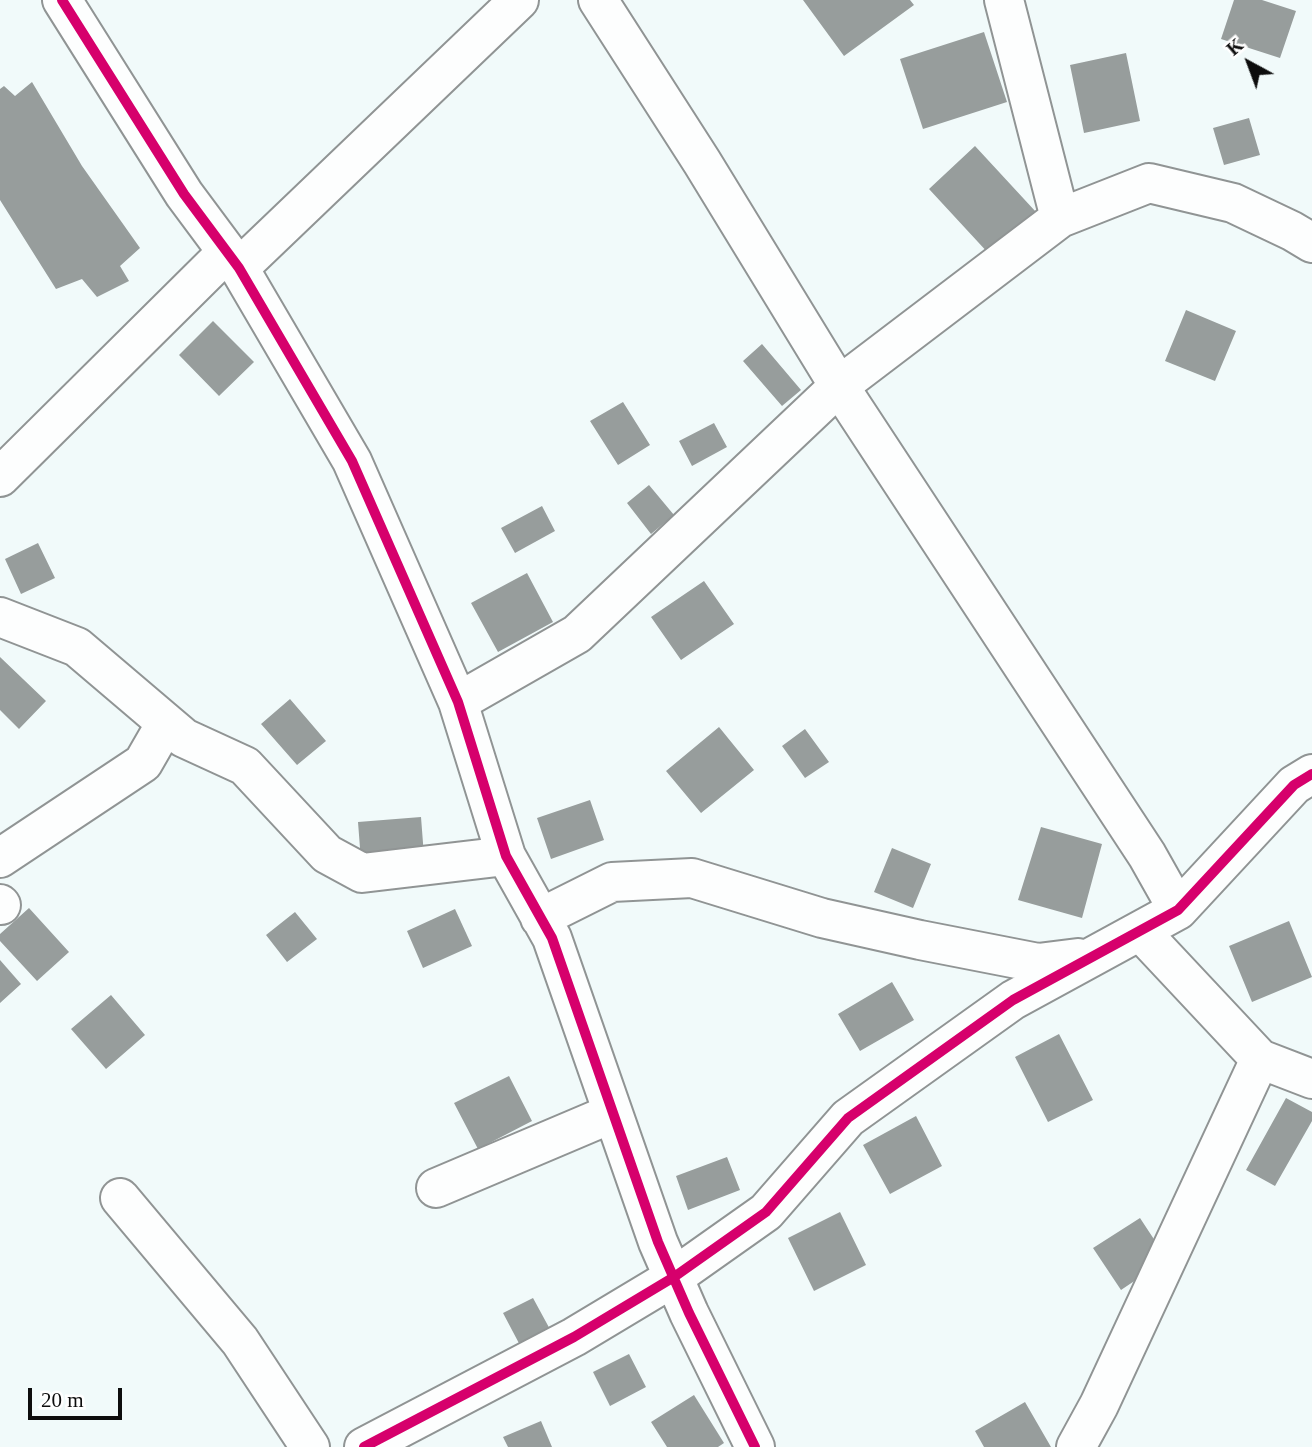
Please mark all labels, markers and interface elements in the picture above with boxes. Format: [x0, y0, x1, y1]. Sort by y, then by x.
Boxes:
north arrow [1214, 28, 1284, 98]
text: K [1222, 34, 1247, 60]
scale bar [32, 1374, 126, 1418]
text: 20 m [41, 1388, 84, 1412]

